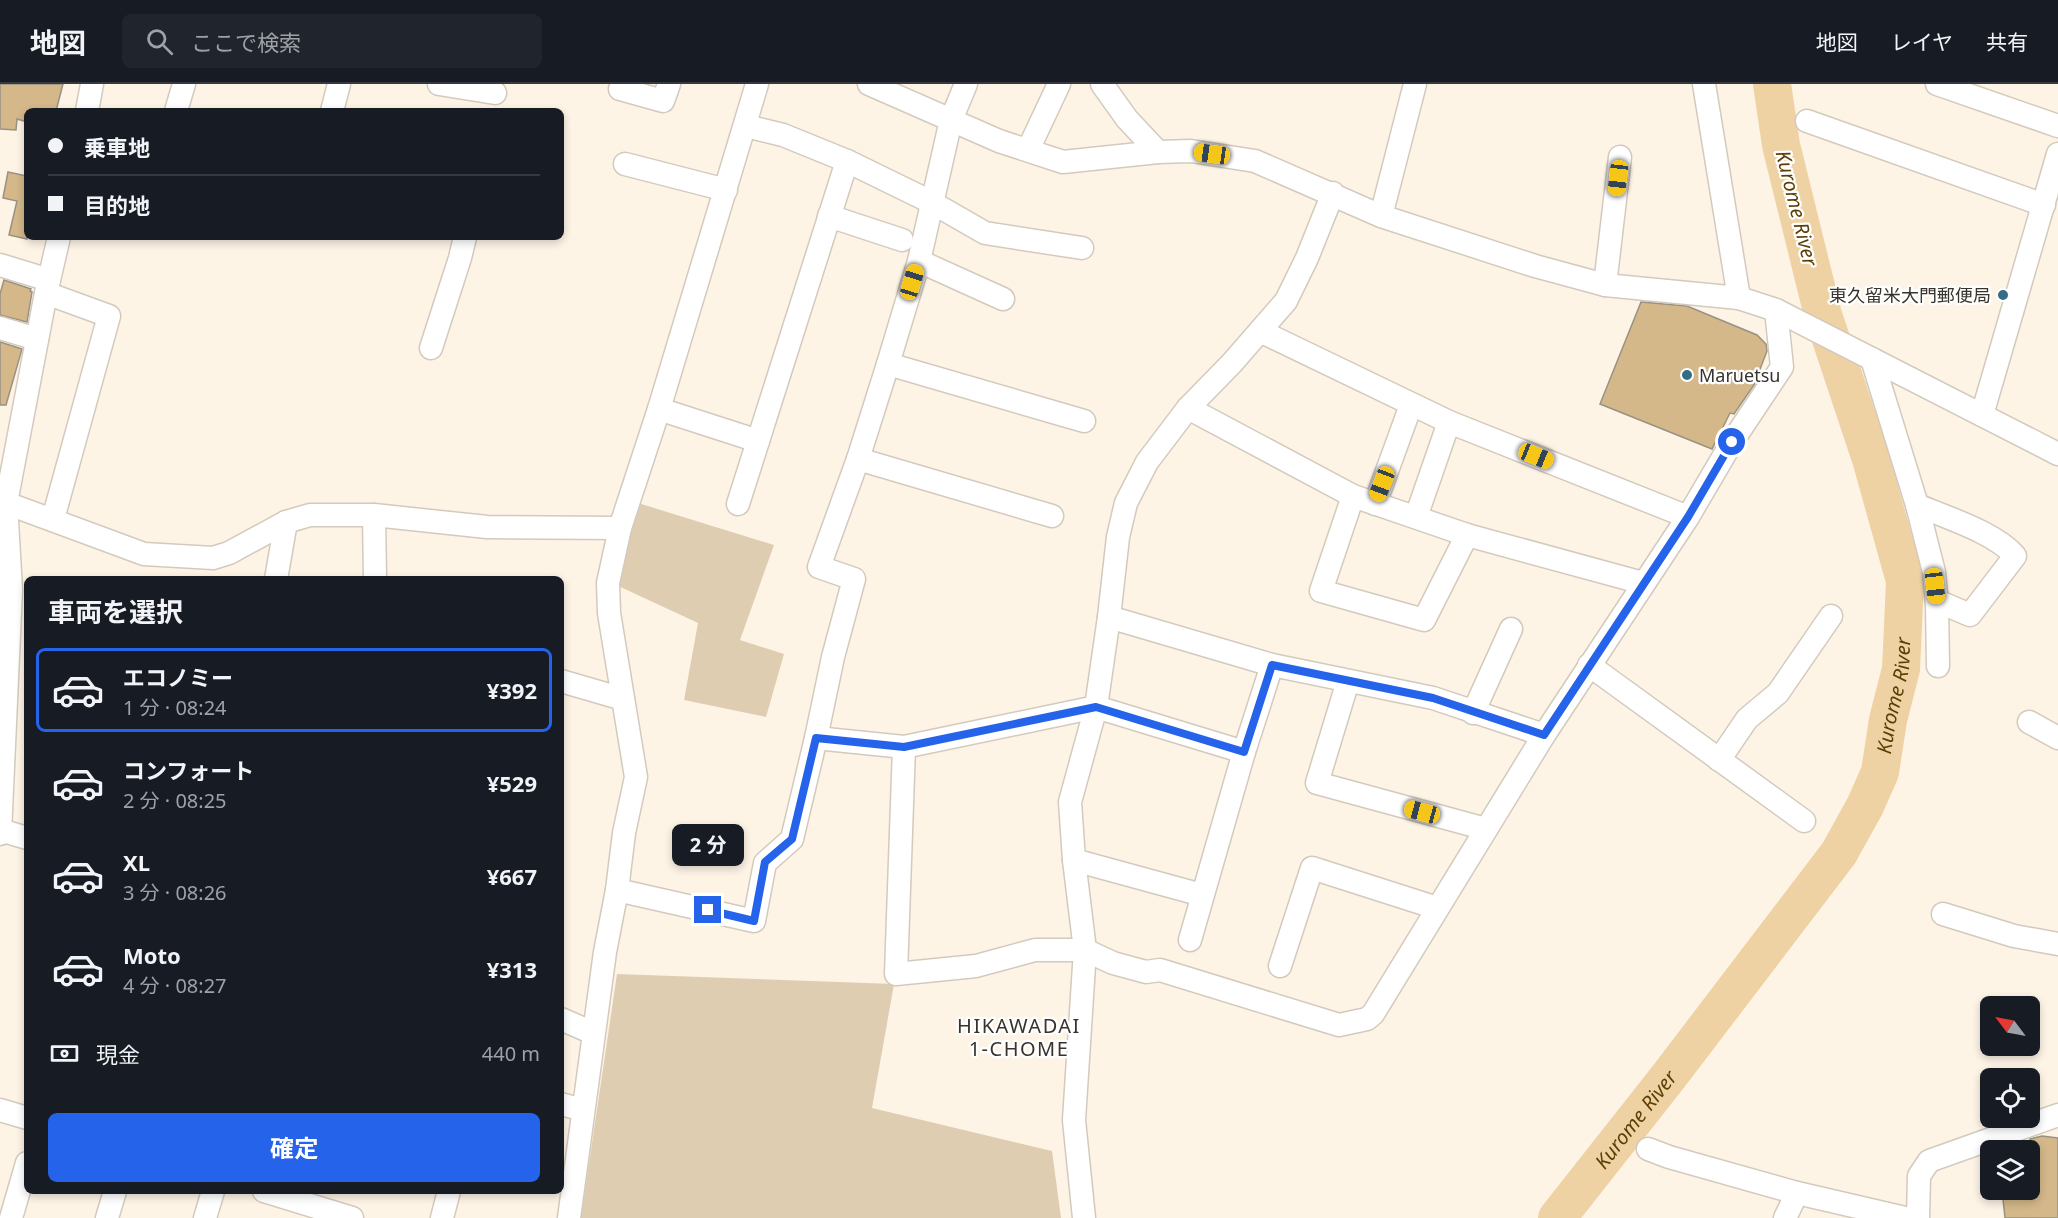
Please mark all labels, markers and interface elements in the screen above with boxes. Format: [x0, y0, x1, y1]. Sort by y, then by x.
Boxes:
search box [122, 14, 542, 68]
text: 地図 [30, 23, 86, 61]
icon: search [143, 25, 176, 58]
text: ここで検索 [191, 27, 301, 57]
text: 地図 [1816, 28, 1858, 56]
text: レイヤ [1891, 28, 1953, 56]
text: 共有 [1986, 28, 2028, 56]
text: 乗車地 [84, 132, 150, 162]
car [1193, 143, 1231, 165]
water label: Kurome River [1770, 147, 1825, 270]
car [1607, 159, 1629, 197]
text: 目的地 [84, 190, 150, 220]
car [898, 262, 926, 302]
place label: 東久留米大門郵便局 [1829, 283, 1991, 307]
marker: 東久留米大門郵便局 [1996, 288, 2010, 302]
place label: Maruetsu [1699, 363, 1780, 387]
marker: Maruetsu [1680, 368, 1694, 382]
route start [1718, 428, 1745, 455]
car [1516, 441, 1556, 471]
car [1367, 464, 1397, 504]
car [1924, 567, 1946, 605]
text: 車両を選択 [48, 593, 183, 630]
water label: Kurome River [1870, 636, 1916, 756]
text: エコノミー [123, 662, 233, 692]
icon: car [51, 663, 105, 717]
text: ¥392 [487, 675, 537, 705]
text: 1 分 · 08:24 [123, 694, 227, 721]
text: コンフォート [123, 755, 254, 785]
icon: car [51, 756, 105, 810]
text: ¥529 [487, 768, 537, 798]
text: 2 分 · 08:25 [123, 787, 227, 814]
car [1402, 799, 1442, 825]
callout: 2 分 [672, 823, 744, 865]
text: 2 分 [690, 831, 726, 858]
text: XL [123, 847, 150, 877]
icon: car [51, 849, 105, 903]
text: ¥667 [487, 861, 537, 891]
text: 3 分 · 08:26 [123, 879, 227, 906]
route end [694, 896, 721, 923]
text: Moto [123, 940, 181, 970]
icon: car [51, 942, 105, 996]
text: ¥313 [487, 954, 537, 984]
text: 4 分 · 08:27 [123, 972, 227, 999]
north arrow [1980, 996, 2040, 1056]
map controls [1980, 996, 2040, 1200]
district label: HIKAWADAI 1-CHOME [957, 1012, 1081, 1062]
icon: cash [48, 1037, 81, 1070]
text: 現金 [96, 1039, 140, 1069]
text: 440 m [482, 1040, 540, 1067]
water label: Kurome River [1588, 1064, 1683, 1174]
button: locate [1980, 1068, 2040, 1128]
button: 確定 [48, 1113, 540, 1182]
button: layers [1980, 1140, 2040, 1200]

